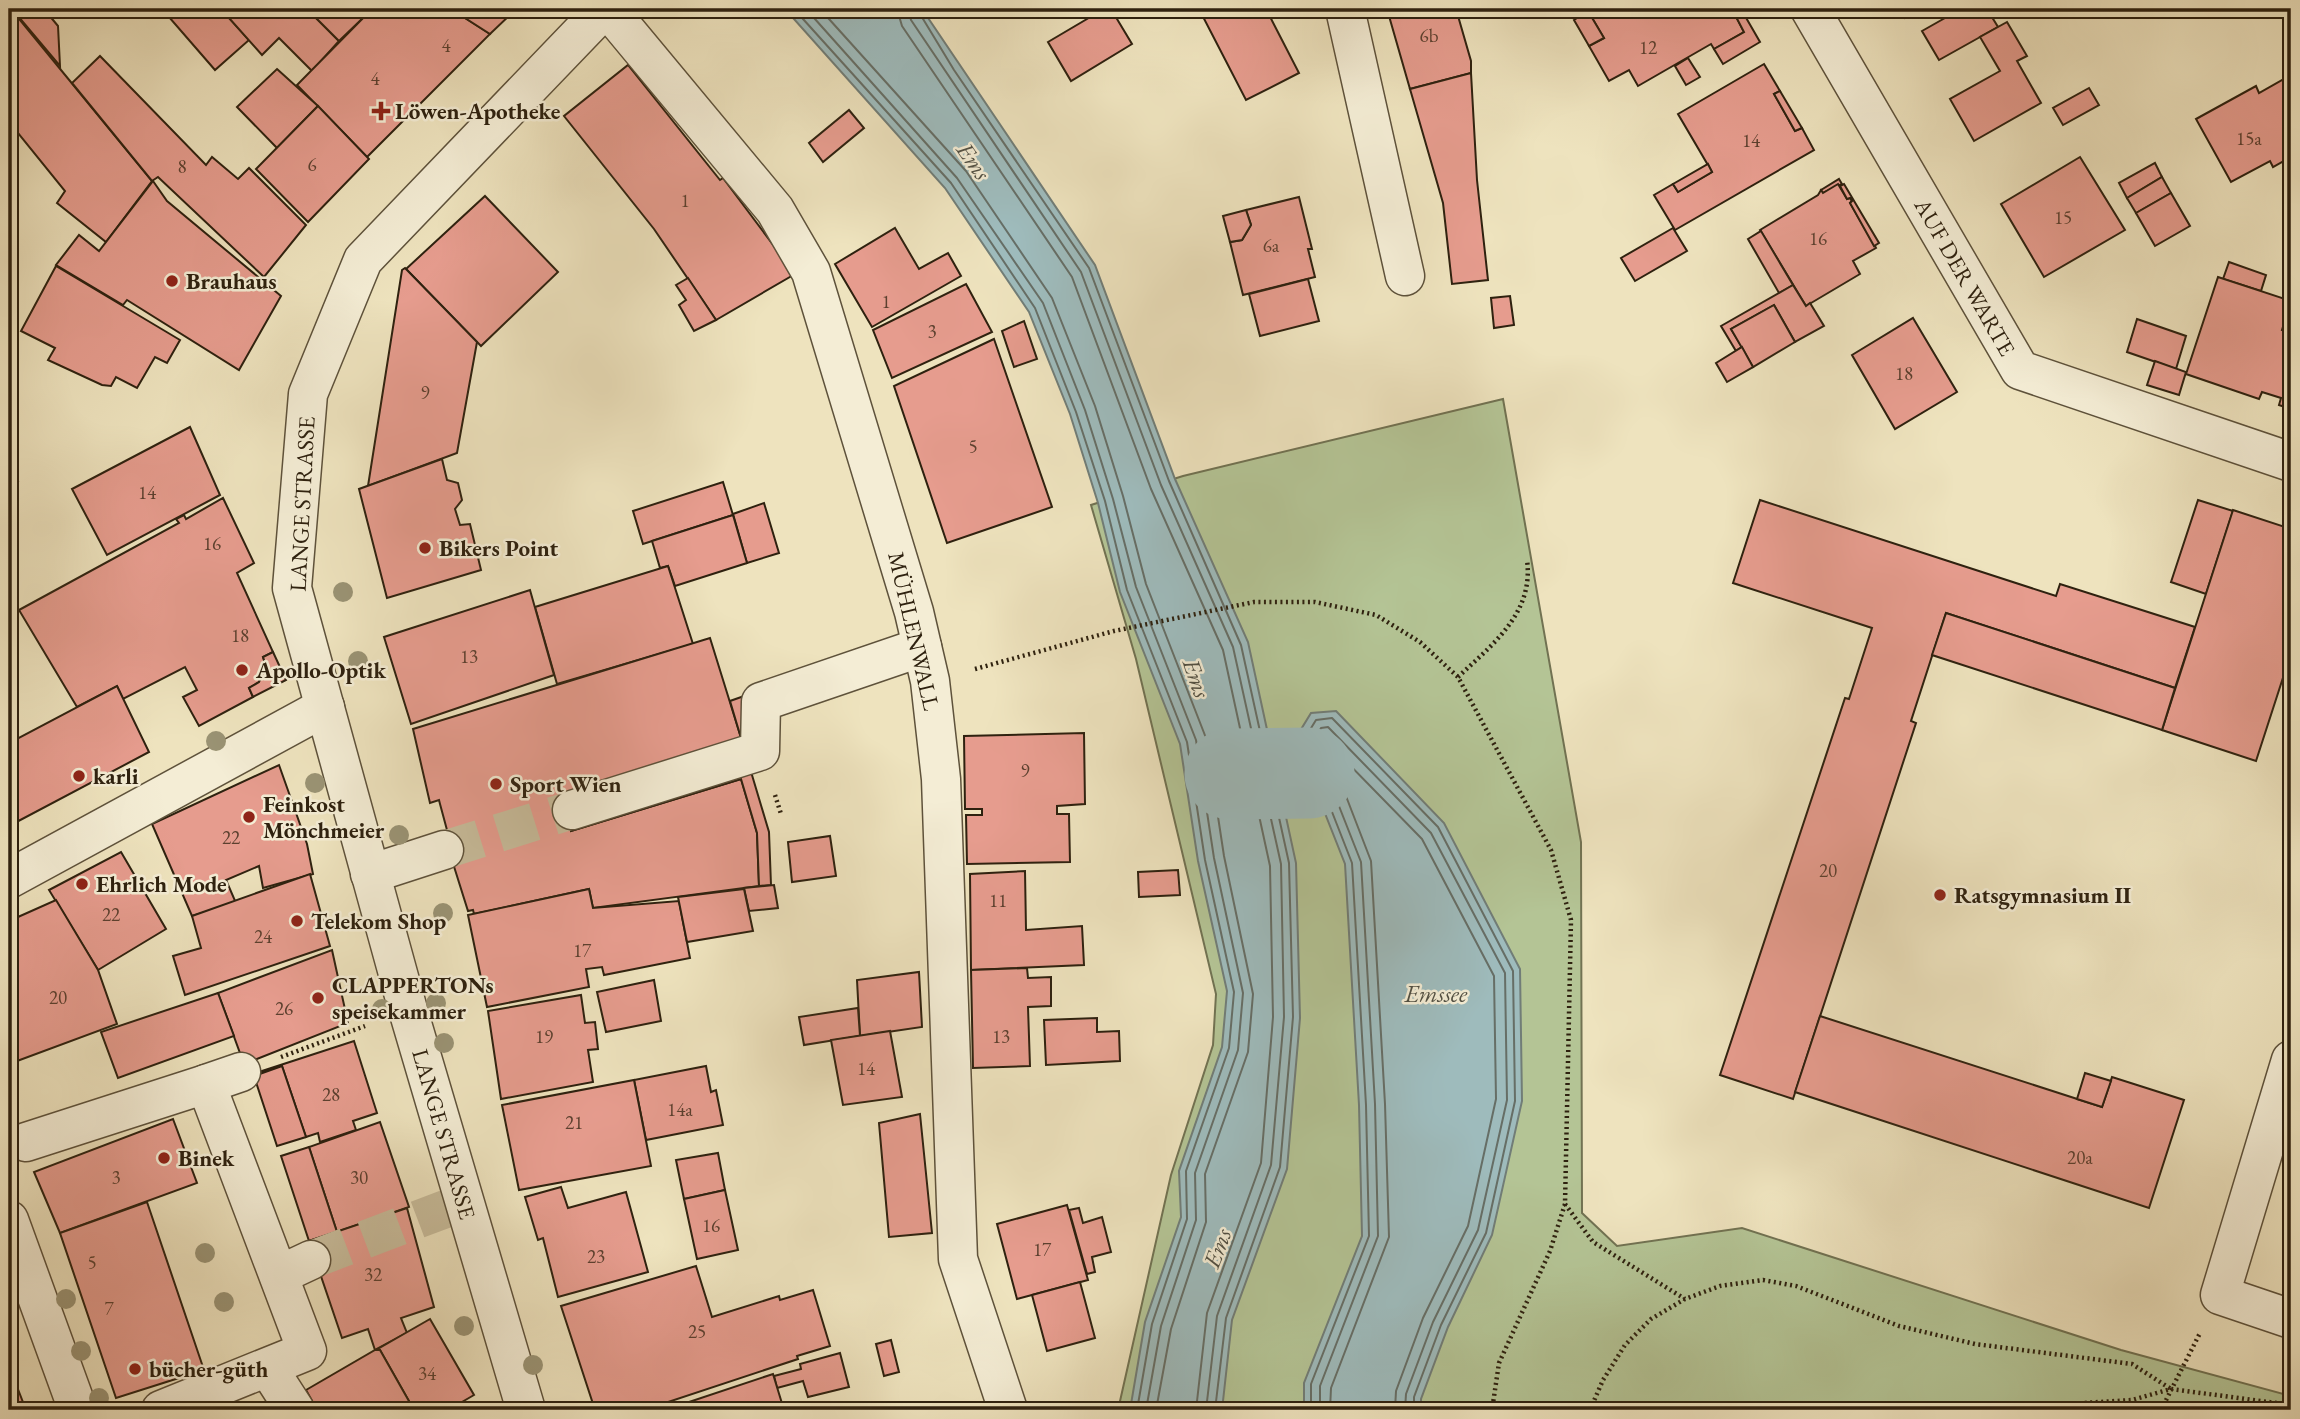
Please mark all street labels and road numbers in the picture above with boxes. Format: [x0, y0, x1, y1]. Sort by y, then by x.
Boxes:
street label: AUF DER WARTE [1907, 192, 2022, 361]
street label: LANGE STRASSE [282, 416, 322, 592]
street label: MÜHLENWALL [881, 549, 947, 714]
street label: LANGE STRASSE [405, 1045, 483, 1223]

